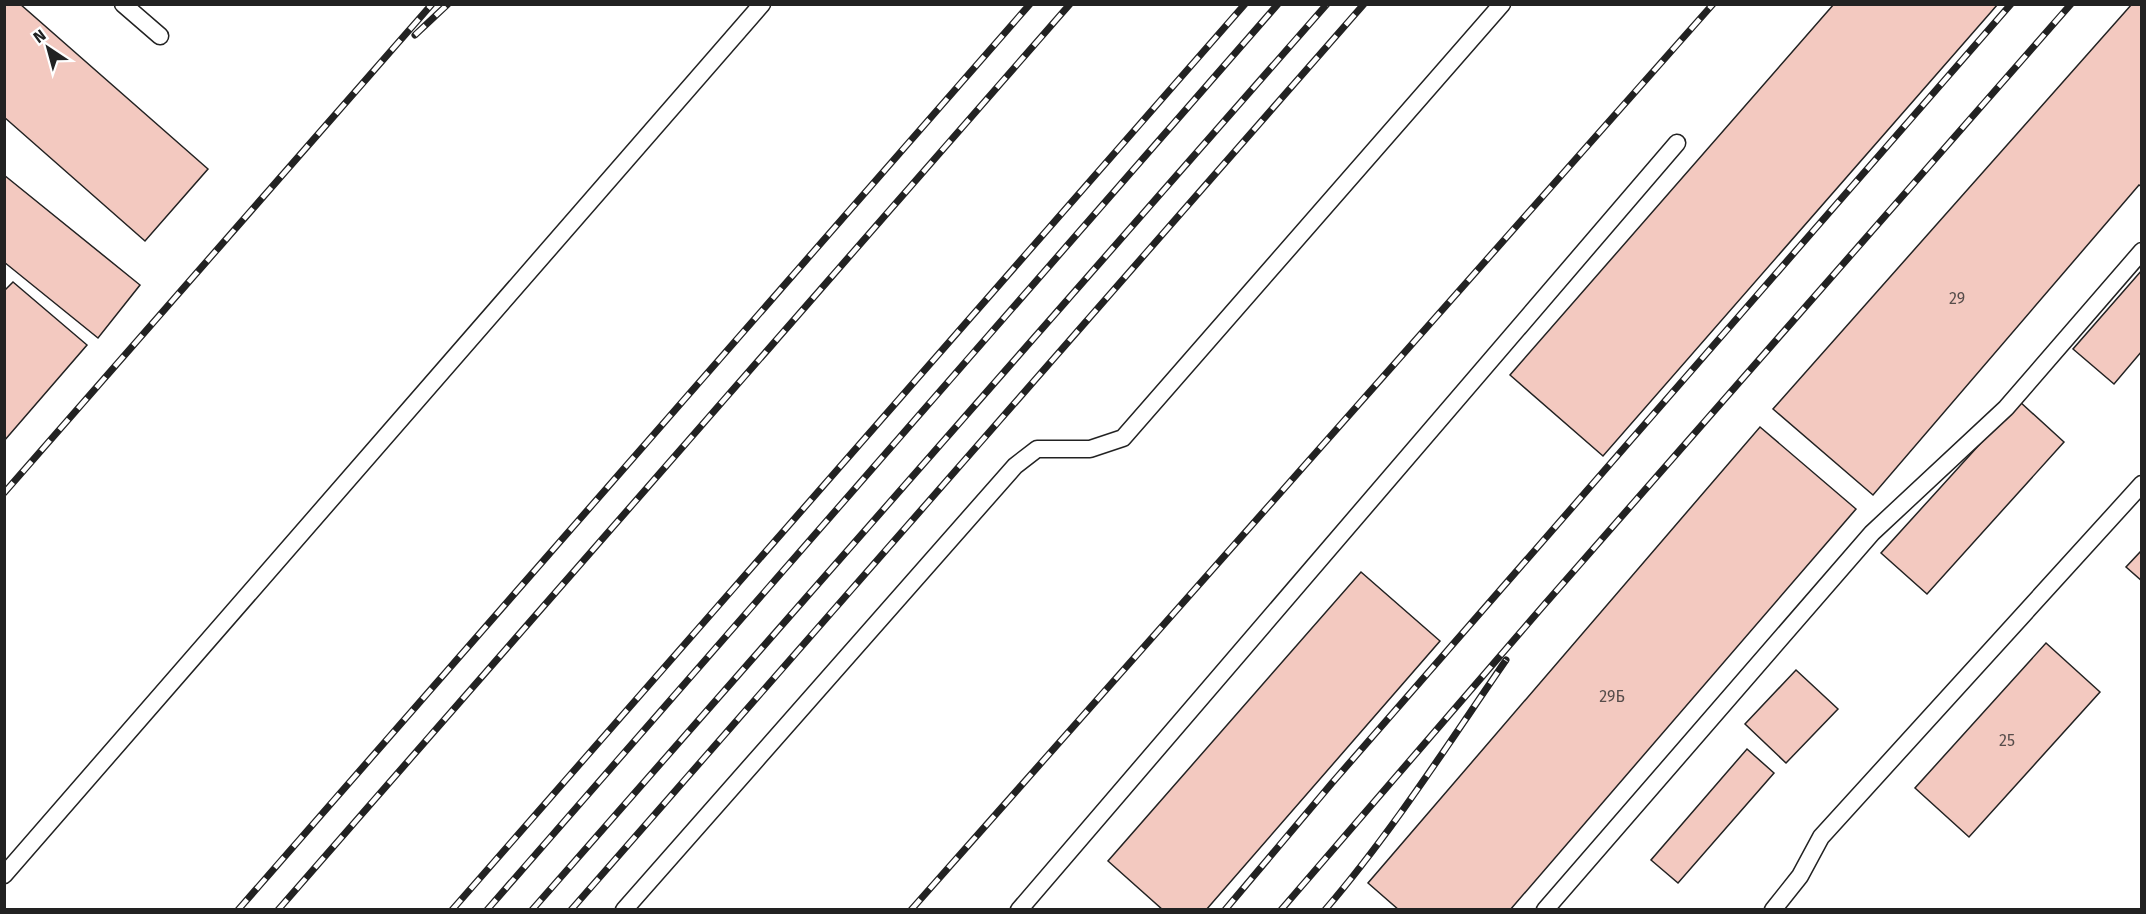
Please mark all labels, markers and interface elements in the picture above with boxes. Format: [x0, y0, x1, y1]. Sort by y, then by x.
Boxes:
north arrow [18, 18, 78, 78]
text: N [30, 25, 49, 47]
house number: 29 [1949, 289, 1965, 308]
house number: 29Б [1599, 687, 1625, 706]
house number: 25 [1999, 731, 2015, 750]

